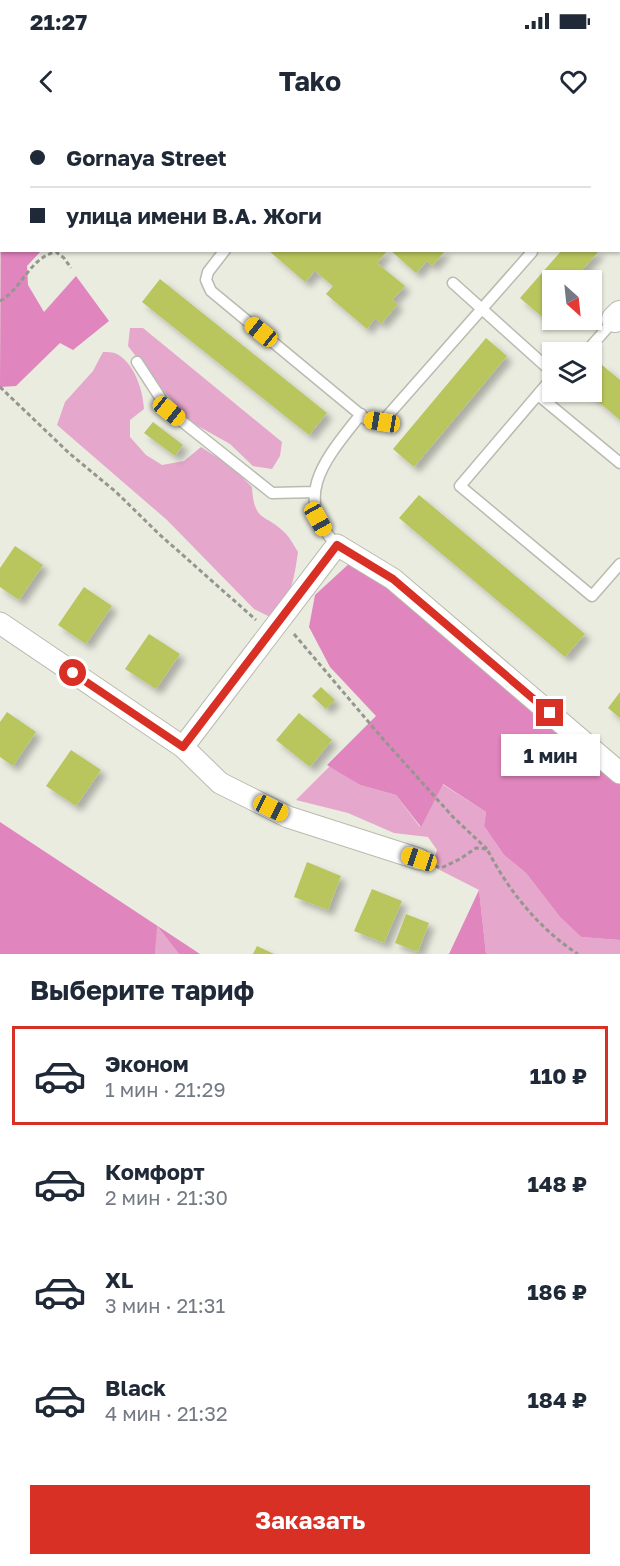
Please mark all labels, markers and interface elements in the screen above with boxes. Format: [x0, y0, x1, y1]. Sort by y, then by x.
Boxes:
text: 21:27 [30, 8, 87, 35]
icon: back [30, 65, 63, 98]
text: Tako [279, 65, 341, 97]
icon: heart [557, 65, 590, 98]
text: Gornaya Street [66, 144, 227, 171]
text: улица имени В.А. Жоги [66, 202, 322, 229]
north arrow [542, 270, 602, 330]
map controls [542, 270, 602, 402]
car [241, 314, 281, 350]
button: layers [542, 342, 602, 402]
car [149, 393, 189, 429]
car [363, 410, 401, 434]
car [301, 499, 335, 539]
route start [59, 659, 86, 686]
route end [536, 699, 563, 726]
callout: 1 мин [500, 734, 600, 776]
text: 1 мин [523, 743, 578, 767]
car [251, 792, 291, 824]
car [399, 845, 439, 873]
text: Выберите тариф [30, 974, 254, 1006]
icon: car [33, 1049, 87, 1103]
text: Эконом [105, 1050, 189, 1077]
text: 110 ₽ [530, 1062, 587, 1089]
text: 1 мин · 21:29 [105, 1077, 226, 1101]
icon: car [33, 1157, 87, 1211]
text: Комфорт [105, 1158, 205, 1185]
text: 148 ₽ [527, 1170, 587, 1197]
text: 2 мин · 21:30 [105, 1185, 228, 1209]
icon: car [33, 1265, 87, 1319]
text: XL [105, 1266, 133, 1293]
text: 186 ₽ [527, 1278, 587, 1305]
text: 3 мин · 21:31 [105, 1293, 225, 1317]
icon: car [33, 1373, 87, 1427]
text: Black [105, 1374, 166, 1401]
text: 184 ₽ [527, 1386, 587, 1413]
text: 4 мин · 21:32 [105, 1401, 228, 1425]
button: Заказать [30, 1485, 590, 1554]

